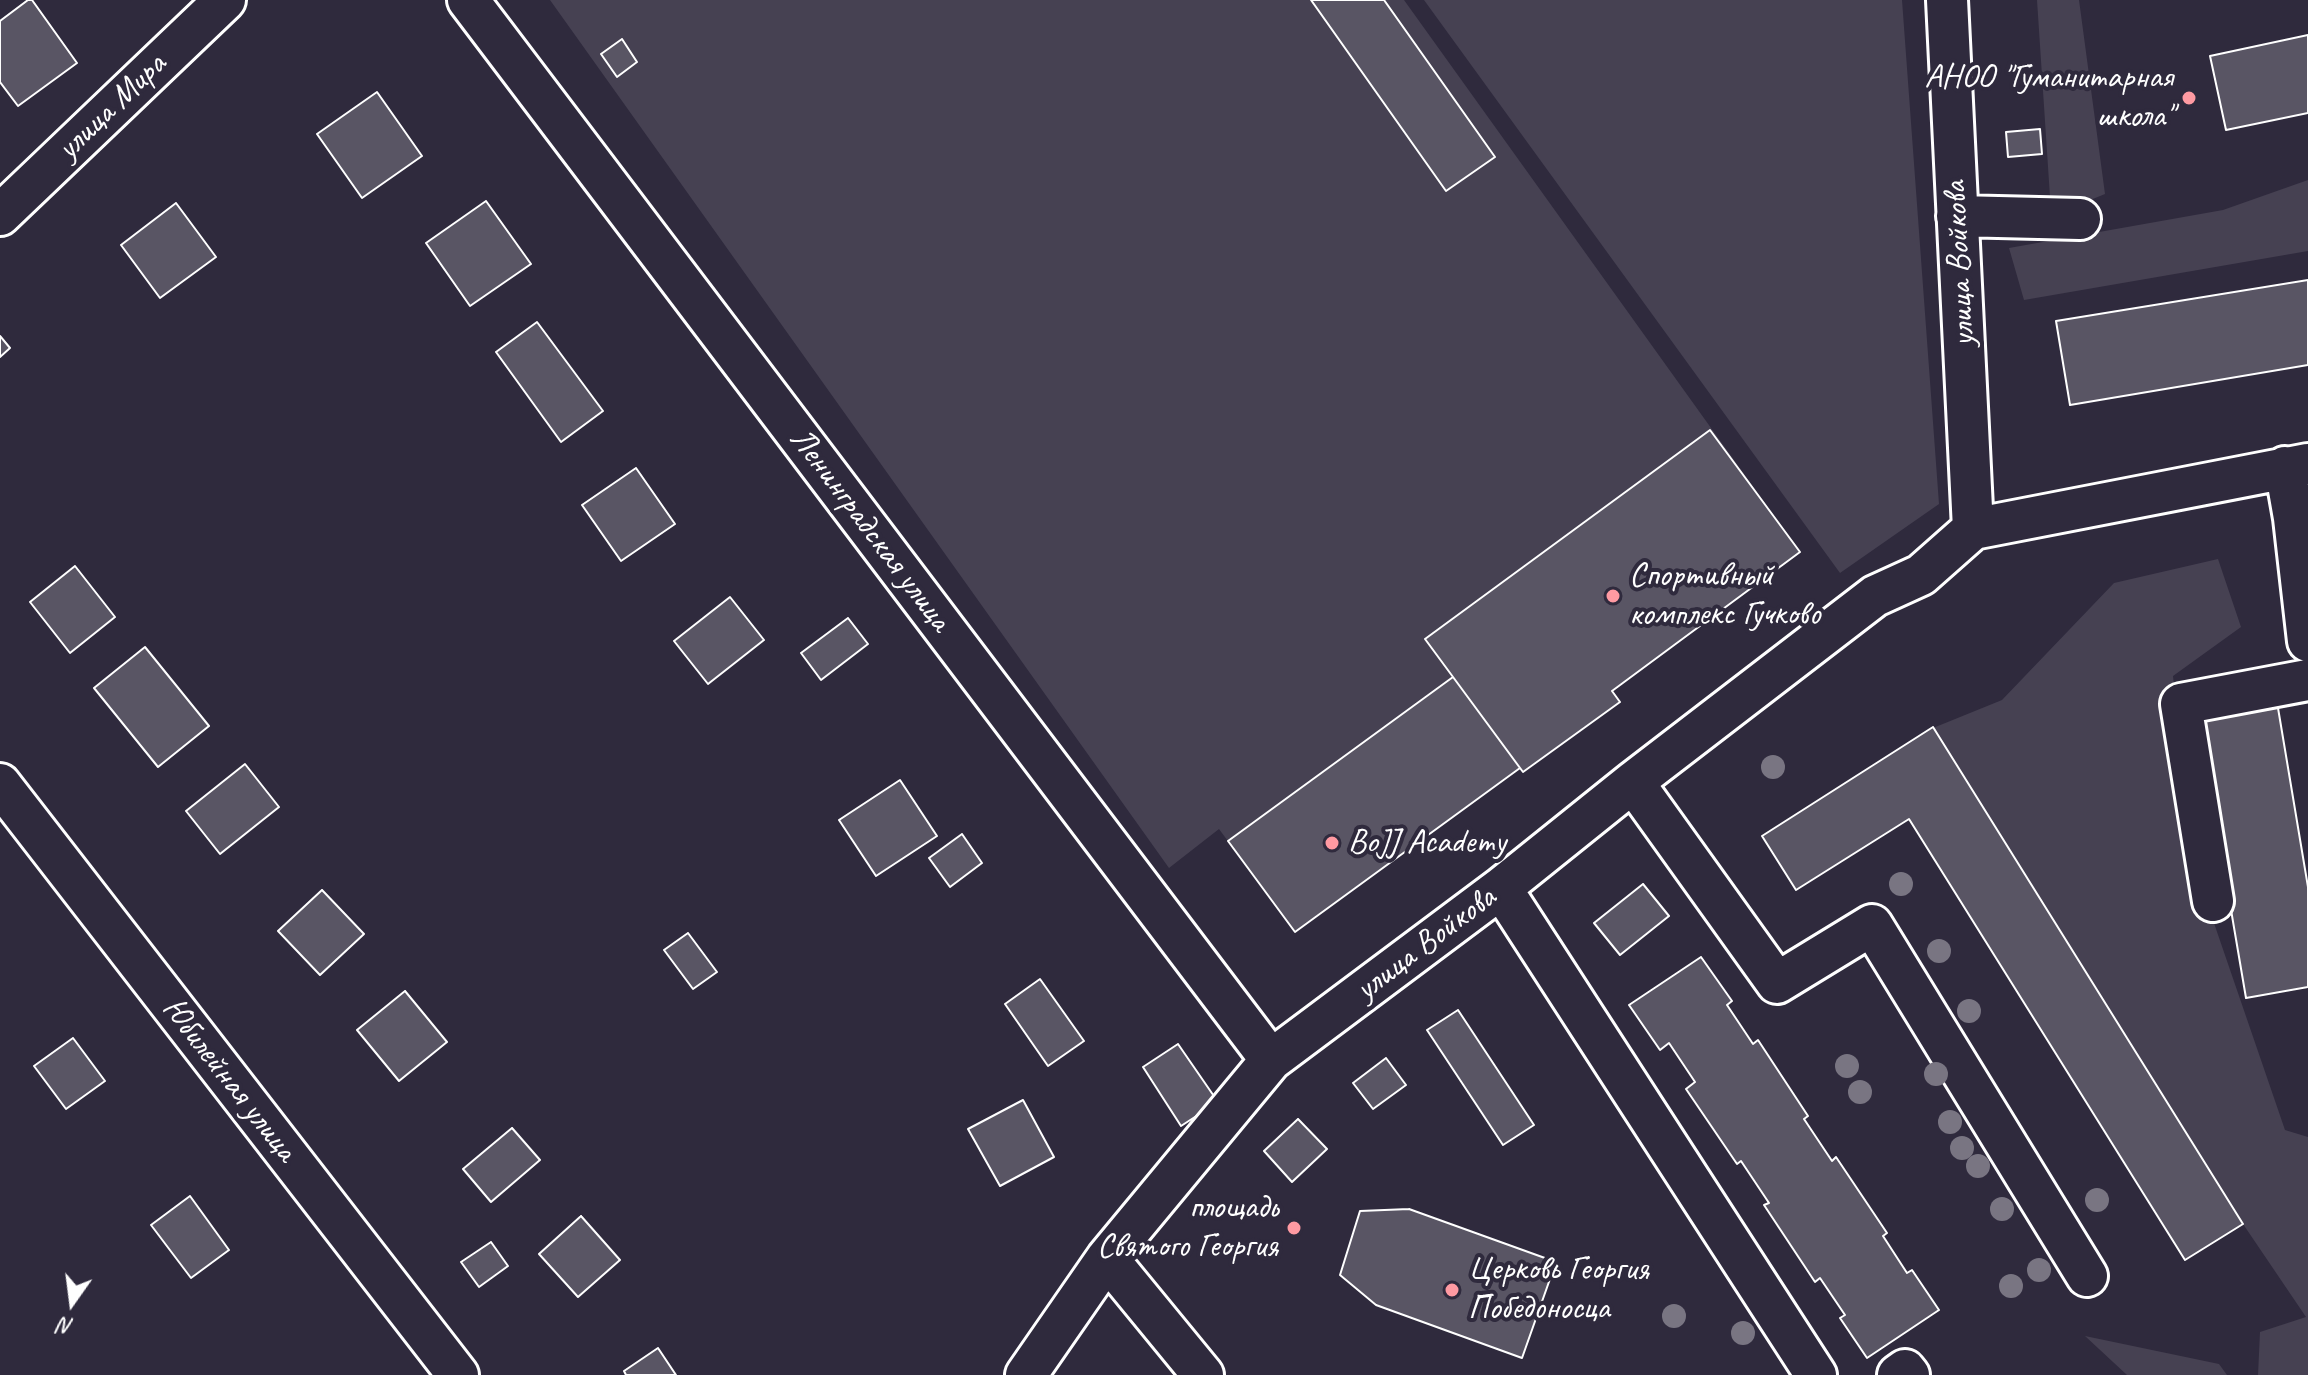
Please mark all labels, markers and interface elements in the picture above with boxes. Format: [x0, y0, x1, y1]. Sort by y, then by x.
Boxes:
street label: улица Мира [49, 45, 175, 169]
place label: АНОО "Гуманитарная школа" [1925, 58, 2173, 138]
marker: АНОО "Гуманитарная школа" [2180, 89, 2198, 107]
street label: улица Войкова [1935, 180, 1985, 348]
street label: Ленинградская улица [780, 420, 960, 640]
place label: Спортивный комплекс Гучково [1629, 556, 1820, 636]
marker: Спортивный комплекс Гучково [1604, 587, 1622, 605]
place label: BoJJ Academy [1348, 823, 1506, 863]
marker: BoJJ Academy [1323, 834, 1341, 852]
street label: улица Войкова [1348, 878, 1504, 1010]
street label: Юбилейная улица [152, 990, 306, 1170]
place label: площадь Святого Георгия [1097, 1188, 1278, 1268]
marker: площадь Святого Георгия [1285, 1219, 1303, 1237]
place label: Церковь Георгия Победоносца [1468, 1250, 1649, 1330]
north arrow [32, 1263, 112, 1343]
marker: Церковь Георгия Победоносца [1443, 1281, 1461, 1299]
text: N [56, 1311, 76, 1342]

